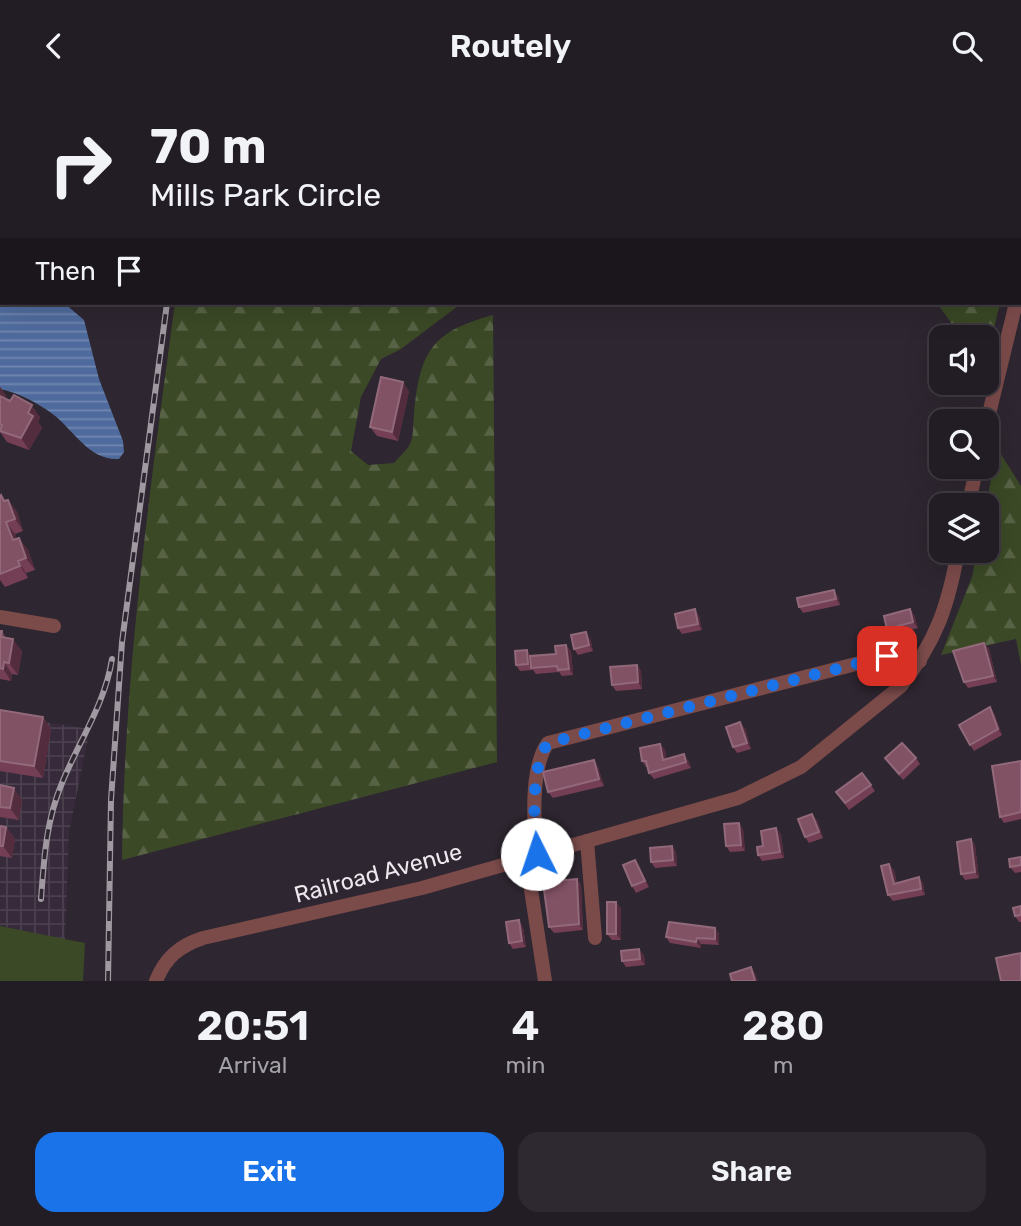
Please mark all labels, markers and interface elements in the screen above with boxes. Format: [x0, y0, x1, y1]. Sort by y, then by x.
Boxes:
icon: back [35, 27, 73, 65]
text: Routely [450, 27, 571, 65]
icon: search [948, 27, 986, 65]
text: 70 m [150, 117, 267, 175]
icon: right [35, 119, 126, 210]
text: Mills Park Circle [150, 176, 381, 214]
icon: arrive [110, 252, 148, 290]
text: Then [35, 256, 96, 287]
map controls [929, 325, 999, 563]
button: sound [929, 325, 999, 395]
button: search [929, 409, 999, 479]
button: layers [929, 493, 999, 563]
pin [857, 626, 917, 686]
icon: arrive [868, 637, 906, 675]
position arrow [500, 817, 574, 891]
street label: Railroad Avenue [291, 837, 465, 909]
text: 20:51 [196, 1001, 309, 1051]
text: 4 [512, 1001, 540, 1051]
text: 280 [742, 1001, 825, 1051]
text: Arrival [218, 1051, 287, 1079]
text: min [506, 1051, 546, 1079]
text: m [773, 1051, 793, 1079]
button: Exit [35, 1132, 504, 1212]
button: Share [518, 1132, 986, 1212]

